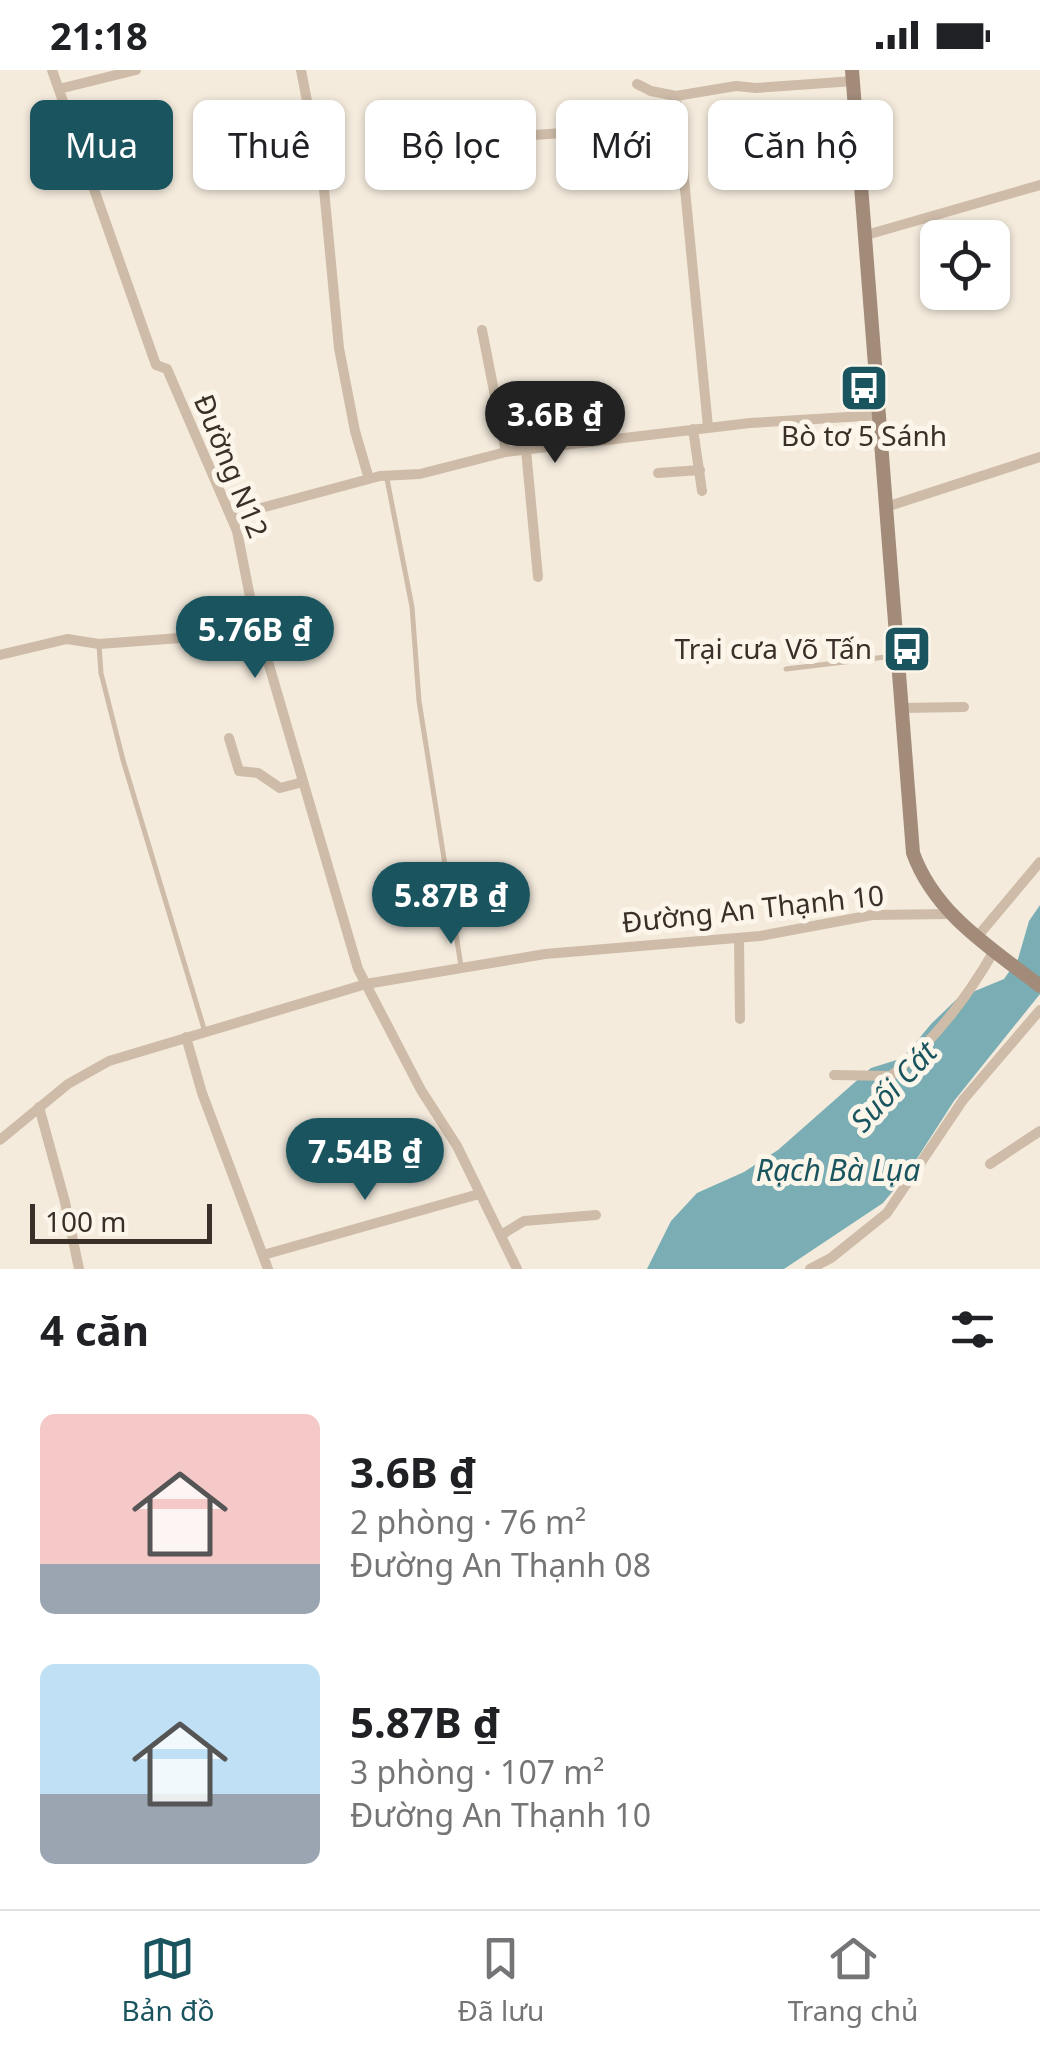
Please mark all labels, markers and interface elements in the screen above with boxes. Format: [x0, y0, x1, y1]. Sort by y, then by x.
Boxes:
text: 21:18 [50, 9, 148, 61]
chip: Mua [30, 100, 173, 190]
chip: Thuê [193, 100, 345, 190]
chip: Bộ lọc [365, 100, 536, 190]
chip: Mới [556, 100, 688, 190]
chip: Căn hộ [708, 100, 893, 190]
map controls [920, 220, 1010, 310]
button: locate [920, 220, 1010, 310]
bus stop icon: Bò tơ 5 Sánh [838, 362, 890, 414]
pin: 3.6B ₫ [474, 381, 636, 466]
street label: Đường N12 [186, 388, 278, 543]
text: 3.6B ₫ [507, 392, 603, 435]
place label: Bò tơ 5 Sánh [781, 416, 947, 454]
pin: 5.76B ₫ [163, 596, 347, 681]
text: 5.76B ₫ [198, 607, 312, 650]
bus stop icon: Trại cưa Võ Tấn [881, 623, 933, 675]
place label: Trại cưa Võ Tấn [675, 629, 872, 667]
pin: 5.87B ₫ [359, 862, 543, 947]
text: 5.87B ₫ [394, 873, 508, 916]
street label: Đường An Thạnh 10 [620, 875, 886, 941]
water label: Suối Cát [841, 1031, 946, 1140]
pin: 7.54B ₫ [273, 1118, 457, 1203]
text: 7.54B ₫ [308, 1129, 422, 1172]
water label: Rạch Bà Lụa [756, 1149, 920, 1190]
scale bar [30, 1199, 212, 1244]
text: 100 m [45, 1202, 127, 1240]
text: 4 căn [40, 1301, 149, 1358]
icon: filters [945, 1302, 1000, 1357]
text: 3.6B ₫ [350, 1443, 476, 1500]
icon: home [120, 1454, 240, 1574]
text: 2 phòng · 76 m² [350, 1500, 586, 1543]
text: Đường An Thạnh 08 [350, 1543, 651, 1586]
text: 5.87B ₫ [350, 1693, 500, 1750]
icon: home [120, 1704, 240, 1824]
text: 3 phòng · 107 m² [350, 1750, 604, 1793]
text: Đường An Thạnh 10 [350, 1793, 651, 1836]
tab: Bản đồ [122, 1931, 214, 2029]
tab: Đã lưu [458, 1931, 544, 2029]
tab: Trang chủ [788, 1931, 918, 2029]

